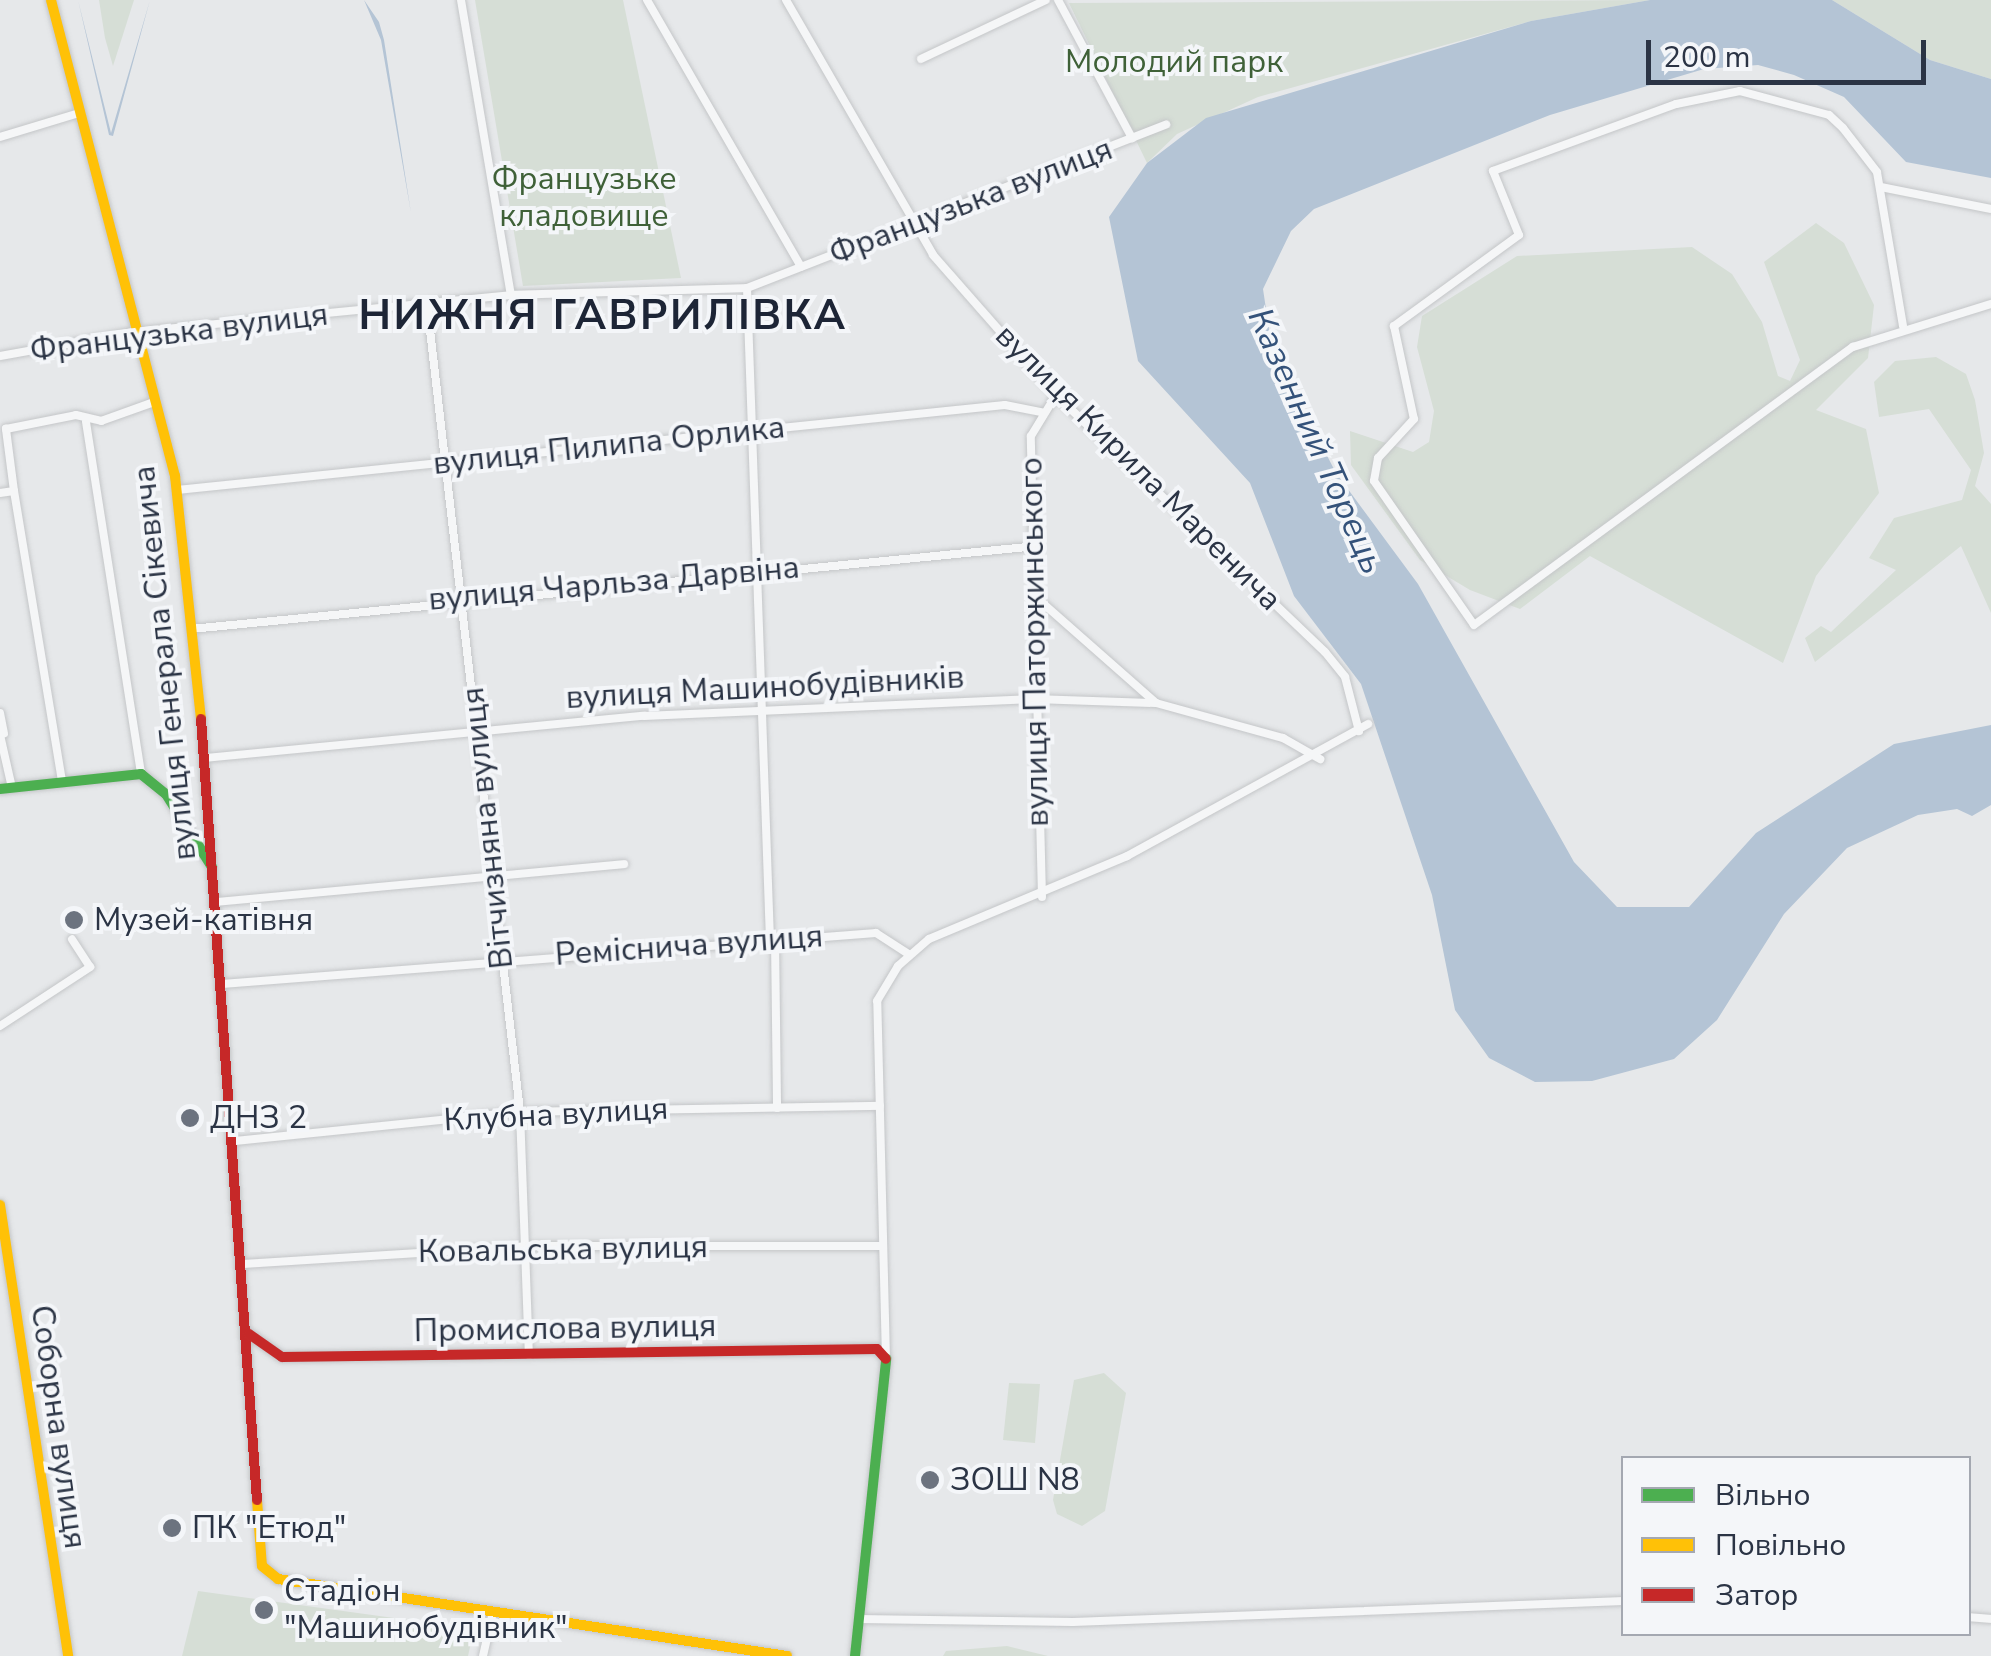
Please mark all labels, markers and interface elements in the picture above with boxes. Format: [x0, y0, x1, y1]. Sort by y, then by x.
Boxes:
scale bar [1651, 20, 1931, 82]
text: 200 m [1663, 37, 1750, 78]
park label: Молодий парк [1065, 43, 1283, 81]
street label: Французька вулиця [824, 130, 1118, 274]
park label: Французьке кладовище [491, 161, 677, 236]
district label: НИЖНЯ ГАВРИЛІВКА [358, 291, 848, 341]
street label: Французька вулиця [28, 296, 330, 370]
water label: Казенний Торець [1239, 302, 1393, 580]
street label: вулиця Кирила Маренича [987, 317, 1289, 619]
street label: вулиця Пилипа Орлика [431, 408, 787, 484]
street label: вулиця Паторжинського [1013, 457, 1057, 827]
street label: вулиця Генерала Сікевича [125, 464, 205, 862]
street label: вулиця Чарльза Дарвіна [427, 549, 801, 619]
street label: вулиця Машинобудівників [565, 658, 965, 718]
street label: Вітчизняна вулиця [454, 685, 522, 971]
place label: Музей-катівня [94, 901, 313, 939]
marker: Музей-катівня [63, 909, 85, 931]
street label: Реміснича вулиця [554, 917, 824, 975]
street label: Клубна вулиця [443, 1090, 669, 1140]
place label: ДНЗ 2 [210, 1099, 307, 1137]
marker: ДНЗ 2 [179, 1107, 201, 1129]
street label: Ковальська вулиця [418, 1228, 708, 1272]
street label: Соборна вулиця [22, 1303, 94, 1551]
street label: Промислова вулиця [413, 1307, 717, 1351]
legend [1621, 1456, 1971, 1636]
place label: ЗОШ N8 [950, 1461, 1080, 1499]
marker: ЗОШ N8 [919, 1469, 941, 1491]
text: Вільно [1715, 1475, 1810, 1516]
place label: ПК "Етюд" [192, 1509, 346, 1547]
marker: ПК "Етюд" [161, 1517, 183, 1539]
text: Повільно [1715, 1525, 1846, 1566]
place label: Стадіон "Машинобудівник" [284, 1573, 568, 1648]
text: Затор [1715, 1575, 1798, 1616]
marker: Стадіон "Машинобудівник" [253, 1599, 275, 1621]

